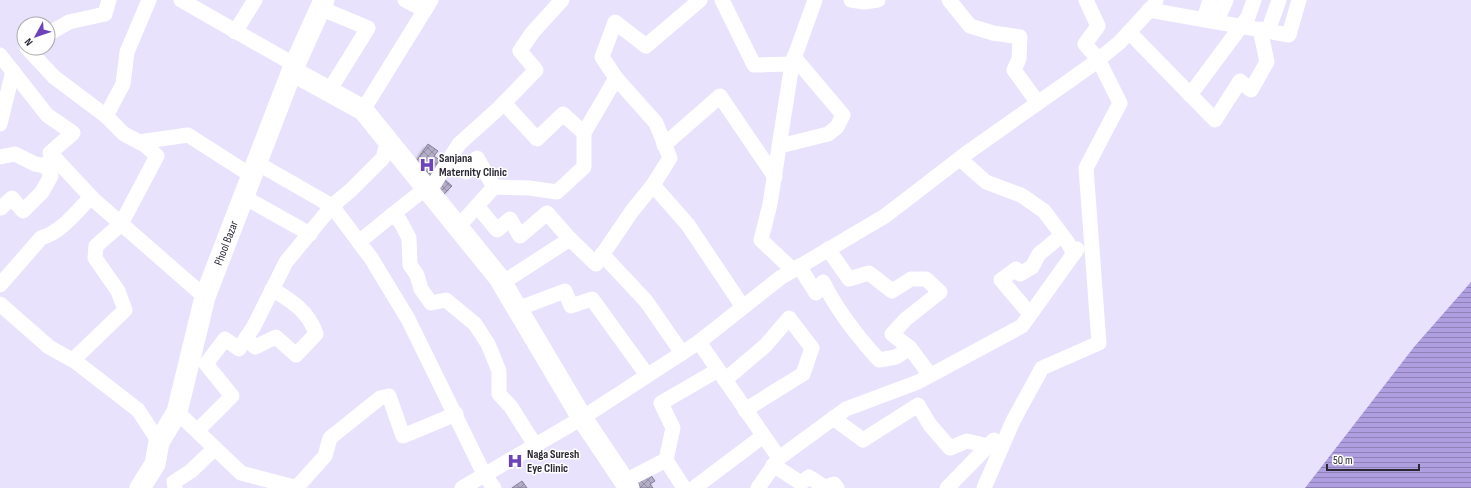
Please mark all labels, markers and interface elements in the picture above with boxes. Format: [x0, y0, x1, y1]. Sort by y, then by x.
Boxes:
north arrow [16, 16, 56, 56]
text: N [22, 36, 36, 49]
place label: Sanjana Maternity Clinic [439, 151, 507, 180]
hospital icon: Sanjana Maternity Clinic [418, 156, 436, 174]
street label: Phool Bazar [211, 218, 242, 268]
scale bar [1327, 446, 1419, 472]
place label: Naga Suresh Eye Clinic [527, 447, 579, 476]
hospital icon: Naga Suresh Eye Clinic [506, 452, 524, 470]
text: 50 m [1333, 453, 1353, 468]

